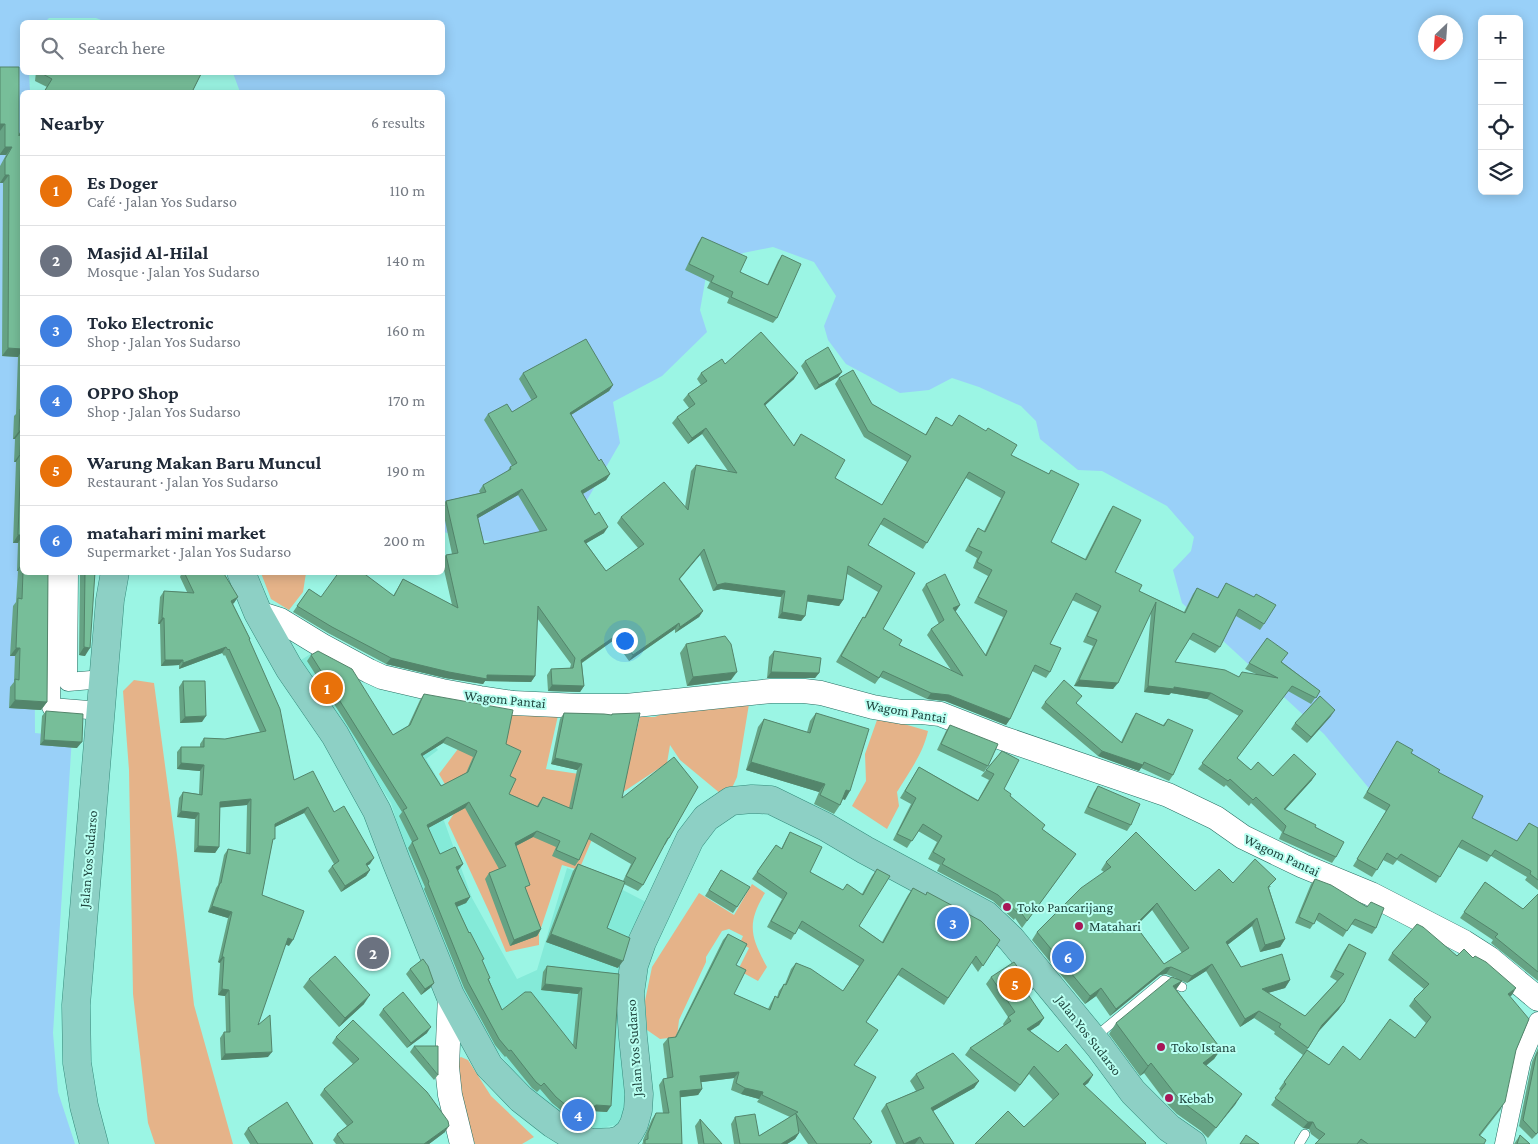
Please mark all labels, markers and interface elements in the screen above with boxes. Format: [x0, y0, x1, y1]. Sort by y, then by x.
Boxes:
north arrow [1418, 15, 1463, 60]
map controls [1478, 15, 1523, 195]
button: + [1478, 15, 1523, 60]
search box [20, 20, 445, 75]
icon: search [38, 34, 66, 62]
text: Search here [78, 37, 165, 58]
button: − [1478, 60, 1523, 105]
button: locate [1478, 105, 1523, 150]
text: Nearby [40, 111, 104, 135]
text: 6 results [371, 114, 425, 131]
button: layers [1478, 150, 1523, 195]
text: Es Doger [87, 172, 158, 193]
text: 1 [53, 182, 59, 199]
text: 110 m [389, 182, 425, 199]
text: Café · Jalan Yos Sudarso [87, 193, 237, 210]
text: Masjid Al-Hilal [87, 242, 208, 263]
text: 2 [52, 252, 60, 269]
text: 140 m [387, 252, 425, 269]
text: Mosque · Jalan Yos Sudarso [87, 263, 260, 280]
text: Toko Electronic [87, 312, 214, 333]
text: 3 [52, 322, 60, 339]
text: 160 m [387, 322, 425, 339]
text: Shop · Jalan Yos Sudarso [87, 333, 241, 350]
text: OPPO Shop [87, 382, 179, 403]
text: 4 [52, 392, 60, 409]
text: 170 m [388, 392, 425, 409]
text: Shop · Jalan Yos Sudarso [87, 403, 241, 420]
text: Warung Makan Baru Muncul [87, 452, 321, 473]
text: 5 [52, 462, 60, 479]
text: 190 m [387, 462, 425, 479]
text: Restaurant · Jalan Yos Sudarso [87, 473, 278, 490]
text: matahari mini market [87, 522, 266, 543]
text: 6 [52, 532, 60, 549]
text: 200 m [383, 532, 425, 549]
text: Supermarket · Jalan Yos Sudarso [87, 543, 291, 560]
your location [612, 628, 638, 654]
pin: 1 [311, 669, 343, 707]
street label: Wagom Pantai [464, 687, 547, 711]
street label: Wagom Pantai [864, 696, 948, 726]
street label: Jalan Yos Sudarso [76, 810, 100, 910]
street label: Wagom Pantai [1242, 830, 1323, 880]
place label: Toko Pancarijang [1017, 899, 1113, 916]
marker: Toko Pancarijang [1001, 901, 1013, 913]
pin: 3 [937, 904, 969, 942]
place label: Matahari [1089, 918, 1141, 934]
marker: Matahari [1073, 920, 1085, 932]
pin: 2 [357, 934, 389, 972]
pin: 6 [1052, 938, 1084, 976]
pin: 5 [999, 965, 1031, 1003]
street label: Jalan Yos Sudarso [1051, 990, 1125, 1078]
street label: Jalan Yos Sudarso [623, 999, 646, 1099]
place label: Toko Istana [1171, 1039, 1236, 1055]
marker: Toko Istana [1155, 1041, 1167, 1053]
place label: Kebab [1179, 1090, 1214, 1106]
marker: Kebab [1163, 1092, 1175, 1104]
pin: 4 [562, 1096, 594, 1134]

